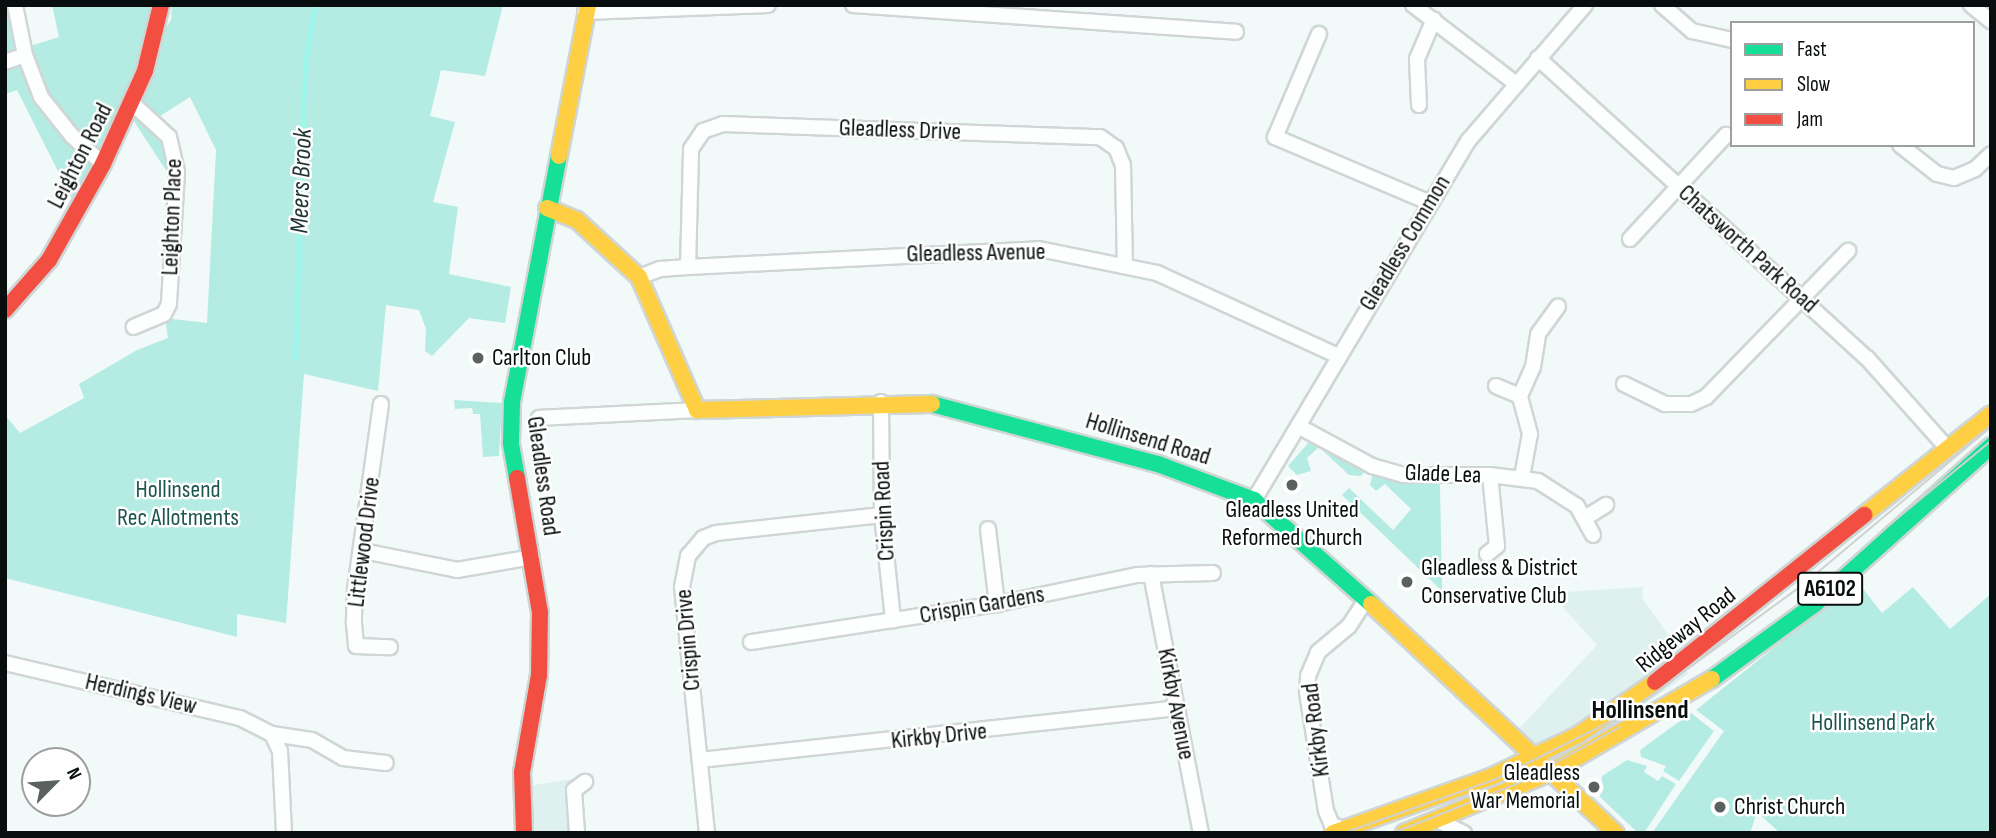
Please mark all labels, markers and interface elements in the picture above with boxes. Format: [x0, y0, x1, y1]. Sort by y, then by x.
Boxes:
legend [1730, 21, 1975, 147]
text: Fast [1797, 37, 1827, 62]
text: Slow [1797, 72, 1830, 97]
street label: Leighton Road [41, 99, 119, 213]
text: Jam [1797, 107, 1823, 132]
street label: Gleadless Drive [838, 113, 962, 147]
water label: Meers Brook [285, 128, 319, 234]
street label: Leighton Place [156, 158, 188, 276]
street label: Gleadless Common [1353, 170, 1457, 316]
street label: Chatsworth Park Road [1672, 179, 1824, 319]
street label: Gleadless Avenue [906, 237, 1046, 269]
place label: Carlton Club [492, 344, 591, 372]
marker: Carlton Club [470, 350, 486, 366]
street label: Hollinsend Road [1082, 406, 1214, 472]
street label: Gleadless Road [520, 414, 566, 538]
street label: Glade Lea [1404, 458, 1482, 490]
street label: Crispin Road [867, 460, 901, 562]
street label: Littlewood Drive [342, 475, 386, 609]
park label: Hollinsend Rec Allotments [117, 476, 239, 532]
marker: Gleadless United Reformed Church [1284, 477, 1300, 493]
place label: Gleadless United Reformed Church [1222, 496, 1362, 552]
place label: Gleadless & District Conservative Club [1421, 554, 1578, 610]
road number: A6102 [1797, 569, 1863, 608]
marker: Gleadless & District Conservative Club [1399, 574, 1415, 590]
street label: Crispin Gardens [917, 580, 1047, 630]
street label: Ridgeway Road [1630, 581, 1742, 679]
street label: Crispin Drive [669, 588, 707, 692]
street label: Kirkby Avenue [1151, 646, 1201, 762]
street label: Herdings View [83, 667, 199, 721]
street label: Kirkby Road [1296, 681, 1336, 779]
district label: Hollinsend [1592, 695, 1688, 727]
park label: Hollinsend Park [1811, 709, 1935, 737]
street label: Kirkby Drive [890, 717, 988, 755]
north arrow [21, 747, 91, 817]
place label: Gleadless War Memorial [1471, 759, 1580, 815]
text: N [61, 764, 86, 783]
marker: Gleadless War Memorial [1586, 779, 1602, 795]
place label: Christ Church [1734, 793, 1845, 821]
marker: Christ Church [1712, 799, 1728, 815]

